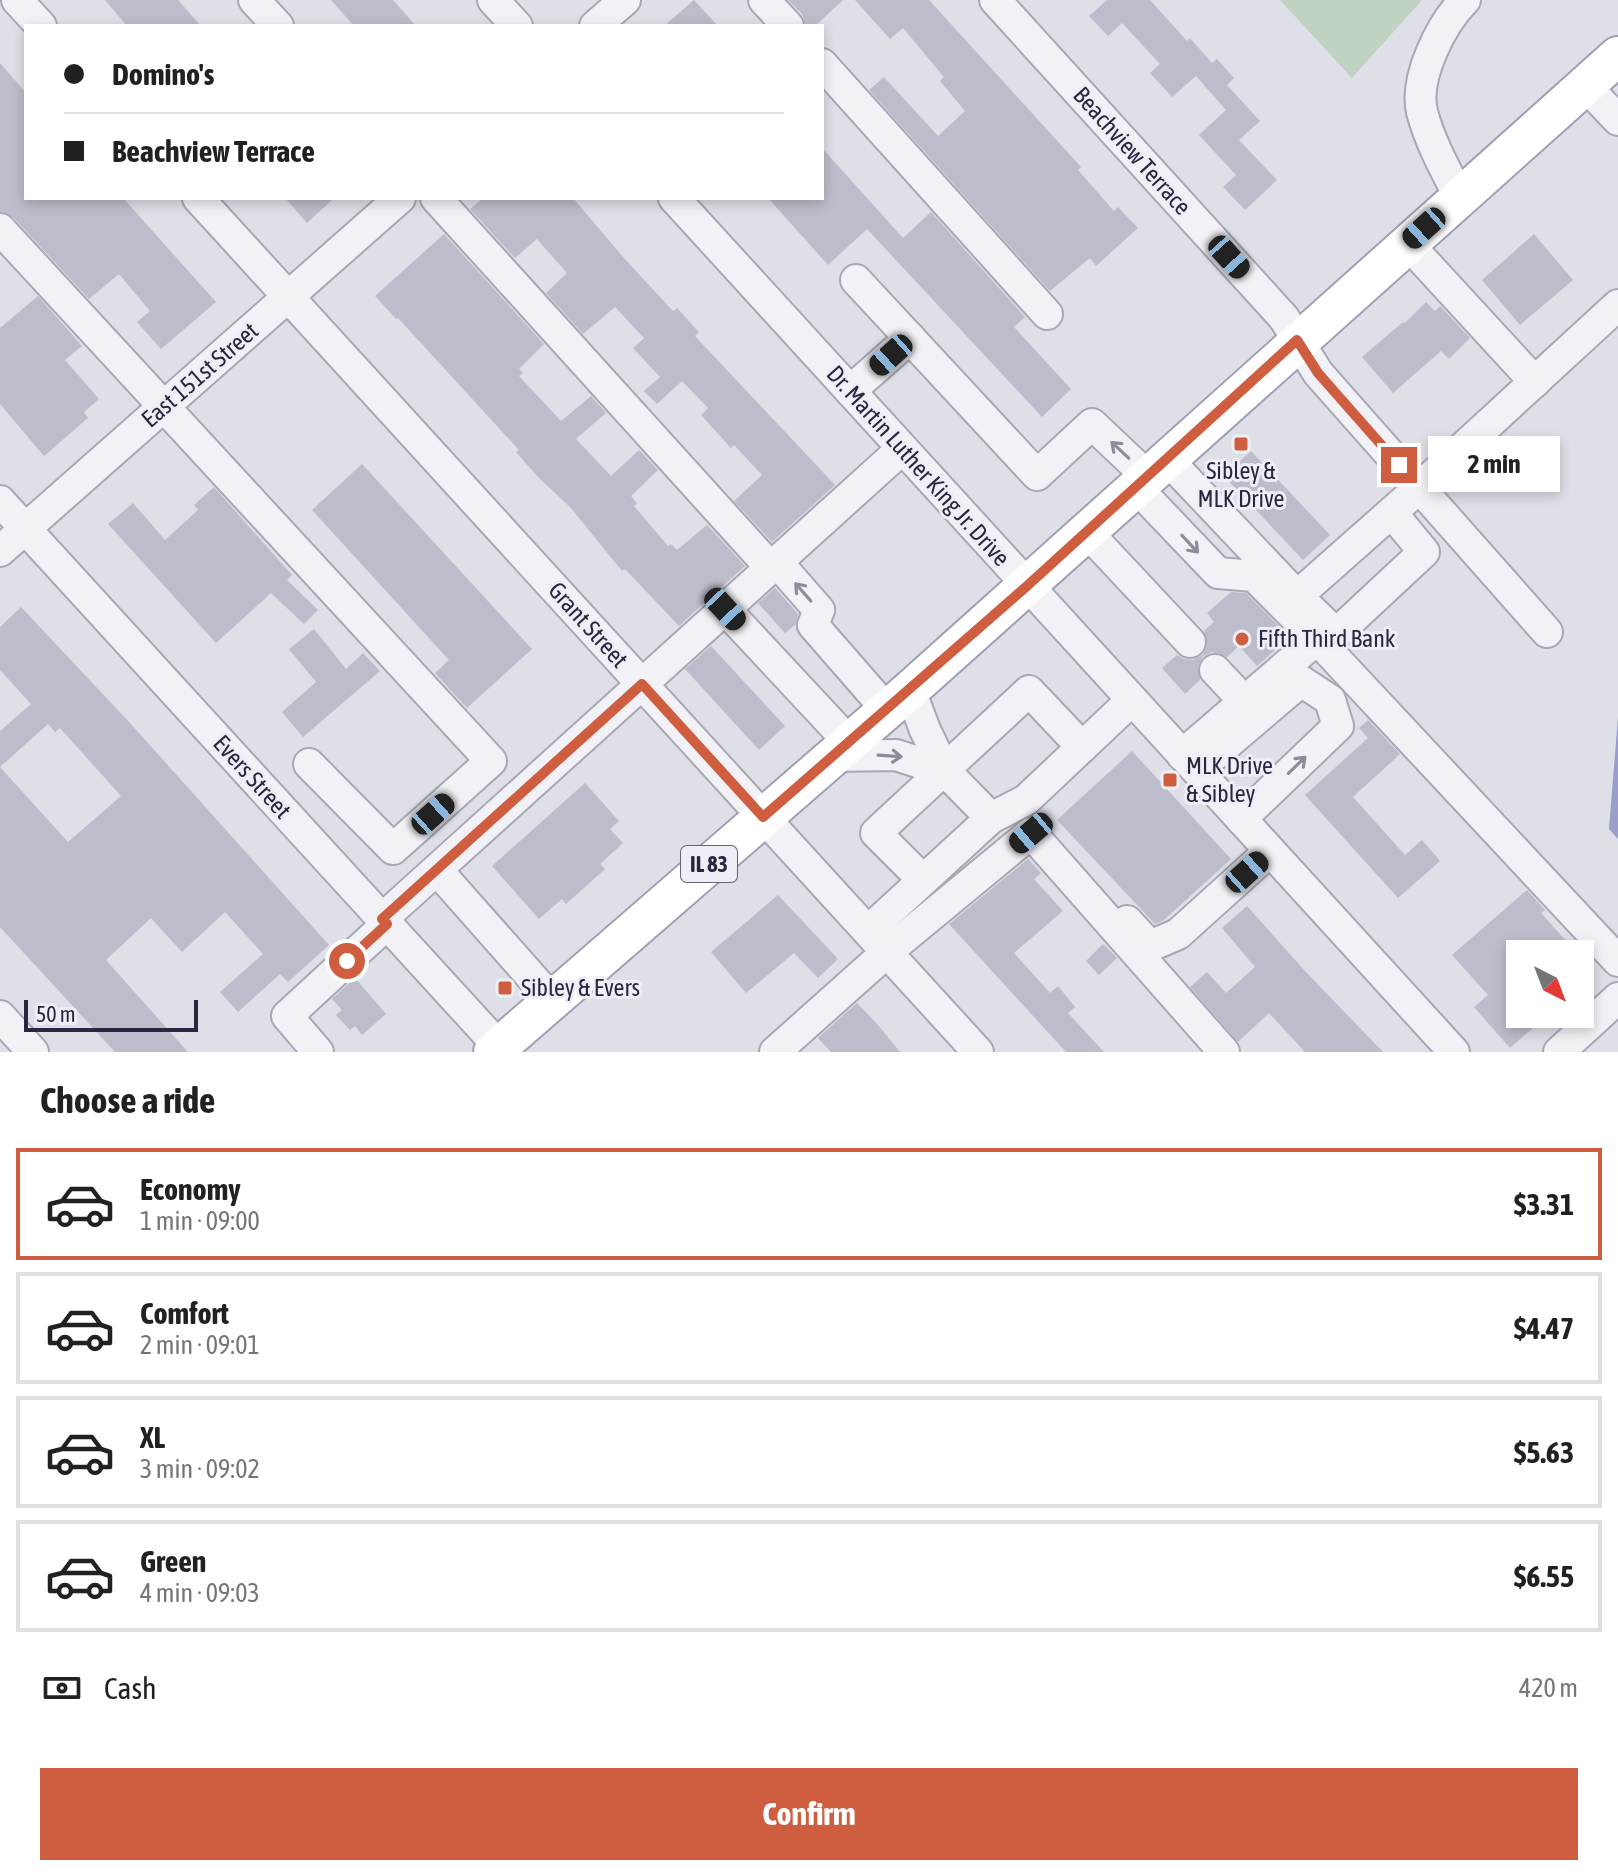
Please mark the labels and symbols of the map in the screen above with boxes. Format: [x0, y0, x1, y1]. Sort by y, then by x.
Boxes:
street label: Beachview Terrace [1068, 81, 1197, 220]
car [1398, 203, 1450, 253]
car [1204, 231, 1254, 283]
street label: East 151st Street [136, 317, 263, 432]
car [865, 330, 917, 380]
street label: Dr. Martin Luther King Jr. Drive [821, 360, 1015, 571]
marker: Sibley & MLK Drive [1232, 435, 1250, 453]
callout: 2 min [1427, 437, 1559, 493]
one-way arrow [1110, 441, 1130, 460]
route end [1381, 447, 1417, 483]
place label: Sibley & MLK Drive [1198, 457, 1285, 512]
one-way arrow [1180, 533, 1198, 553]
street label: Grant Street [543, 577, 634, 673]
car [700, 583, 750, 635]
one-way arrow [794, 583, 812, 603]
place label: Fifth Third Bank [1258, 625, 1396, 652]
marker: Fifth Third Bank [1233, 630, 1251, 648]
street label: Evers Street [208, 730, 297, 824]
one-way arrow [876, 749, 903, 764]
place label: MLK Drive & Sibley [1186, 752, 1273, 807]
one-way arrow [1287, 756, 1306, 775]
marker: MLK Drive & Sibley [1161, 771, 1179, 789]
car [407, 789, 459, 839]
car [1005, 808, 1057, 858]
road number: IL 83 [681, 846, 737, 882]
car [1221, 847, 1273, 897]
north arrow [1506, 940, 1594, 1028]
route start [329, 943, 365, 979]
place label: Sibley & Evers [521, 974, 640, 1001]
marker: Sibley & Evers [496, 979, 514, 997]
scale bar [24, 996, 198, 1032]

